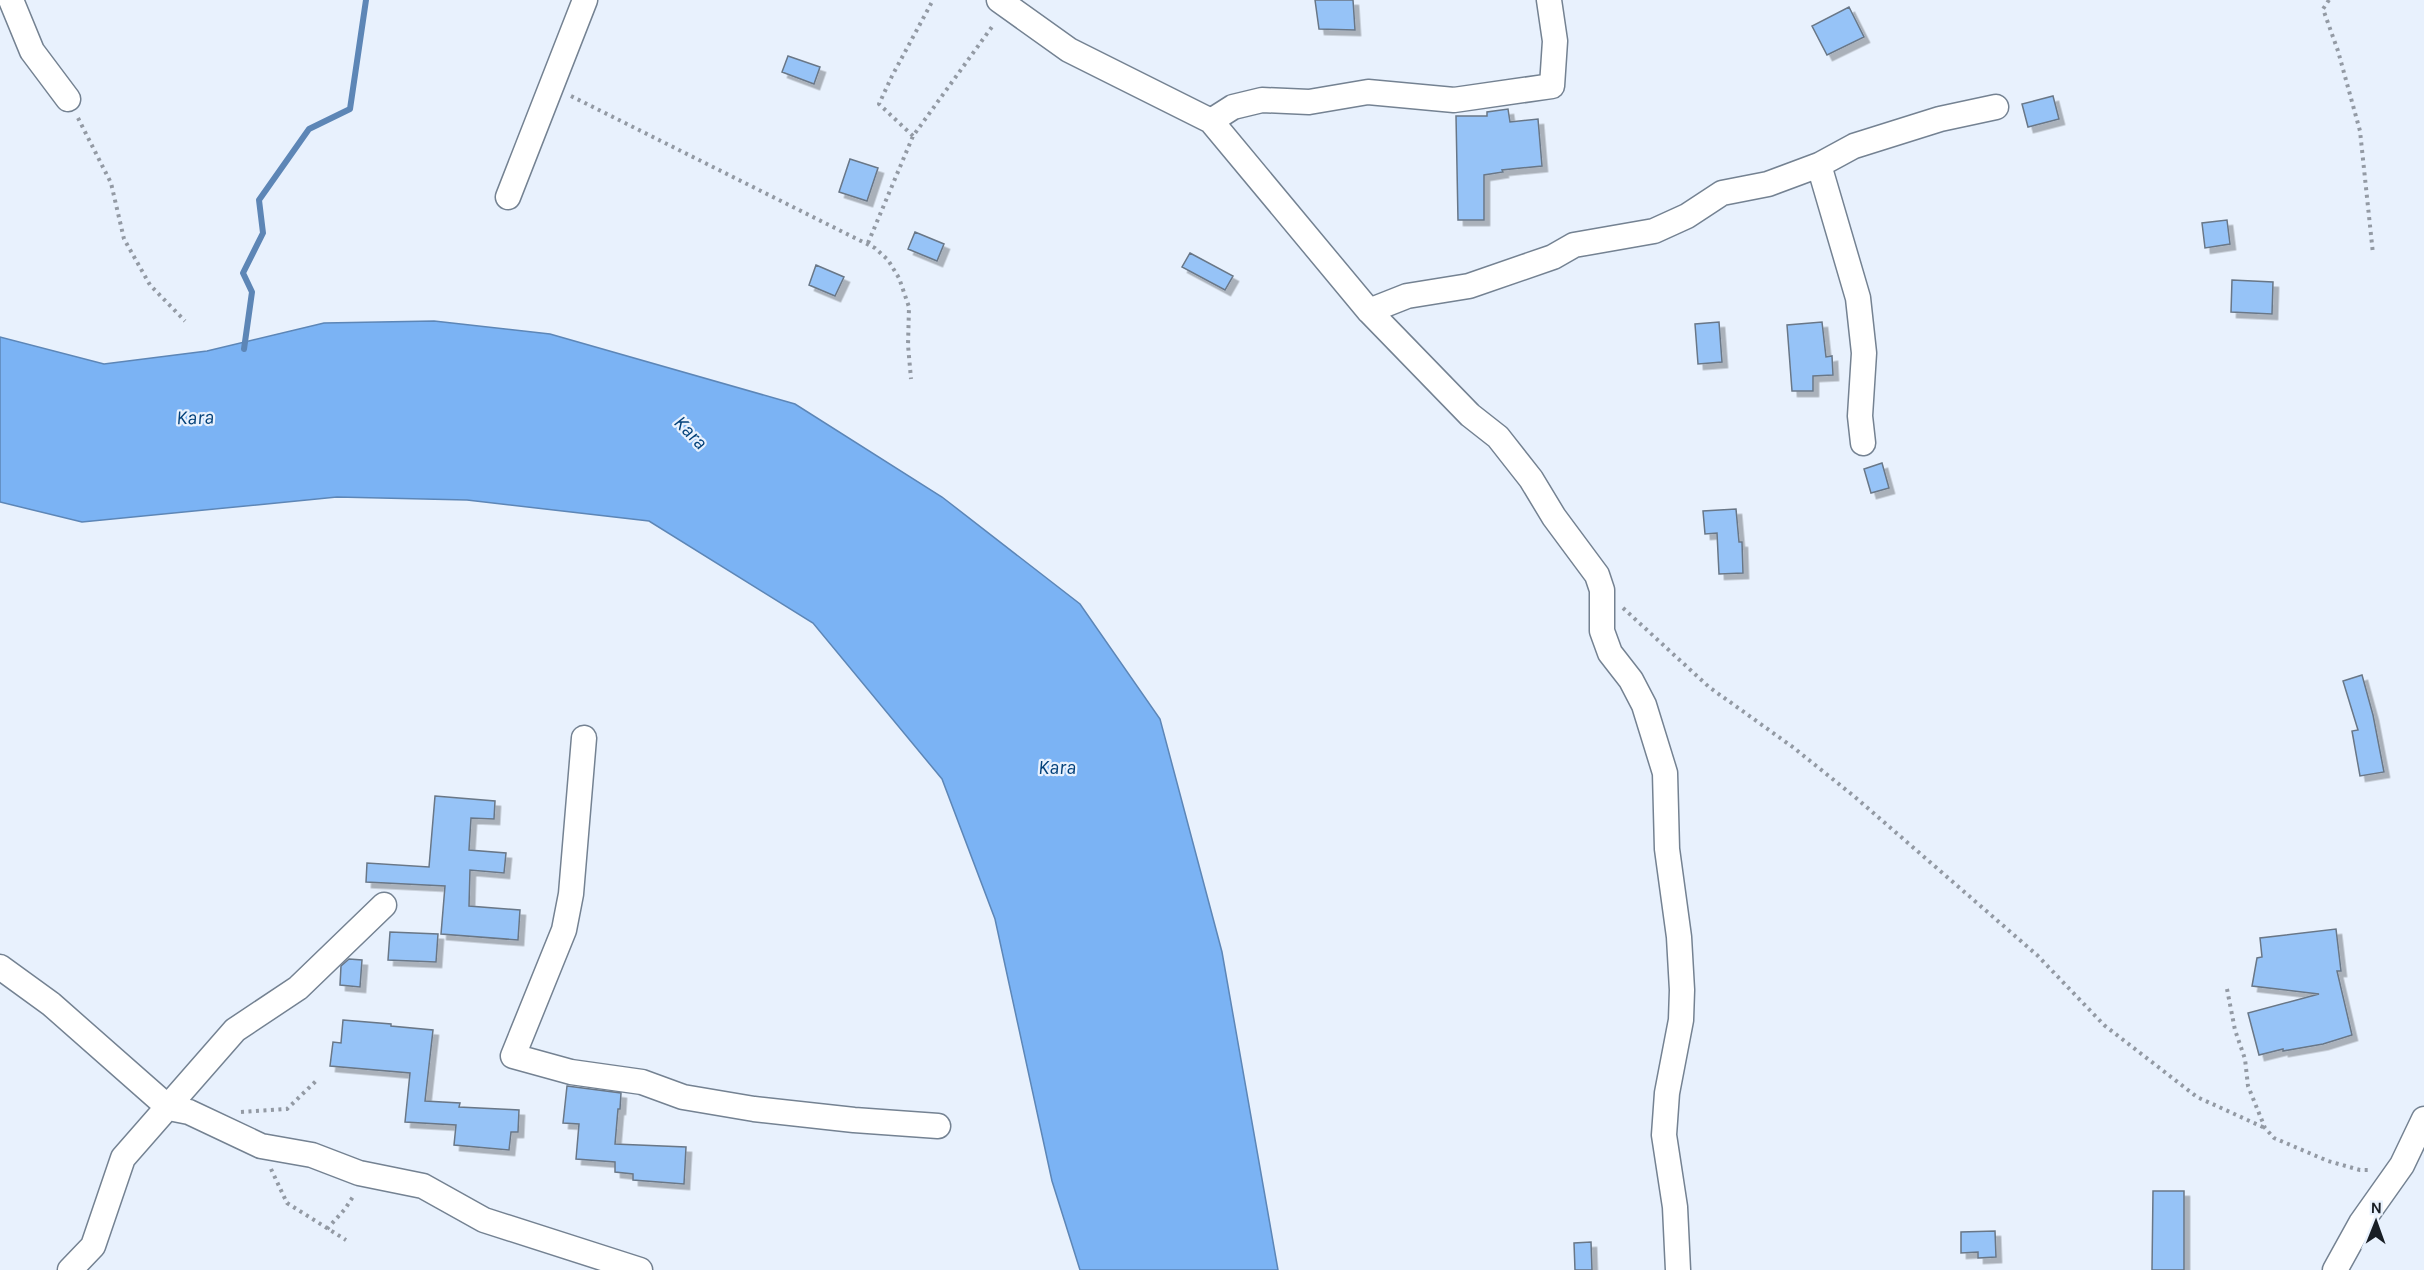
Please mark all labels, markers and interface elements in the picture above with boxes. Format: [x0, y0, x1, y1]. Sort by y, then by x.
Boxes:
water label: Kara [176, 406, 214, 429]
water label: Kara [669, 411, 712, 454]
water label: Kara [1038, 756, 1076, 779]
north arrow [2346, 1192, 2406, 1252]
text: N [2370, 1198, 2382, 1217]

